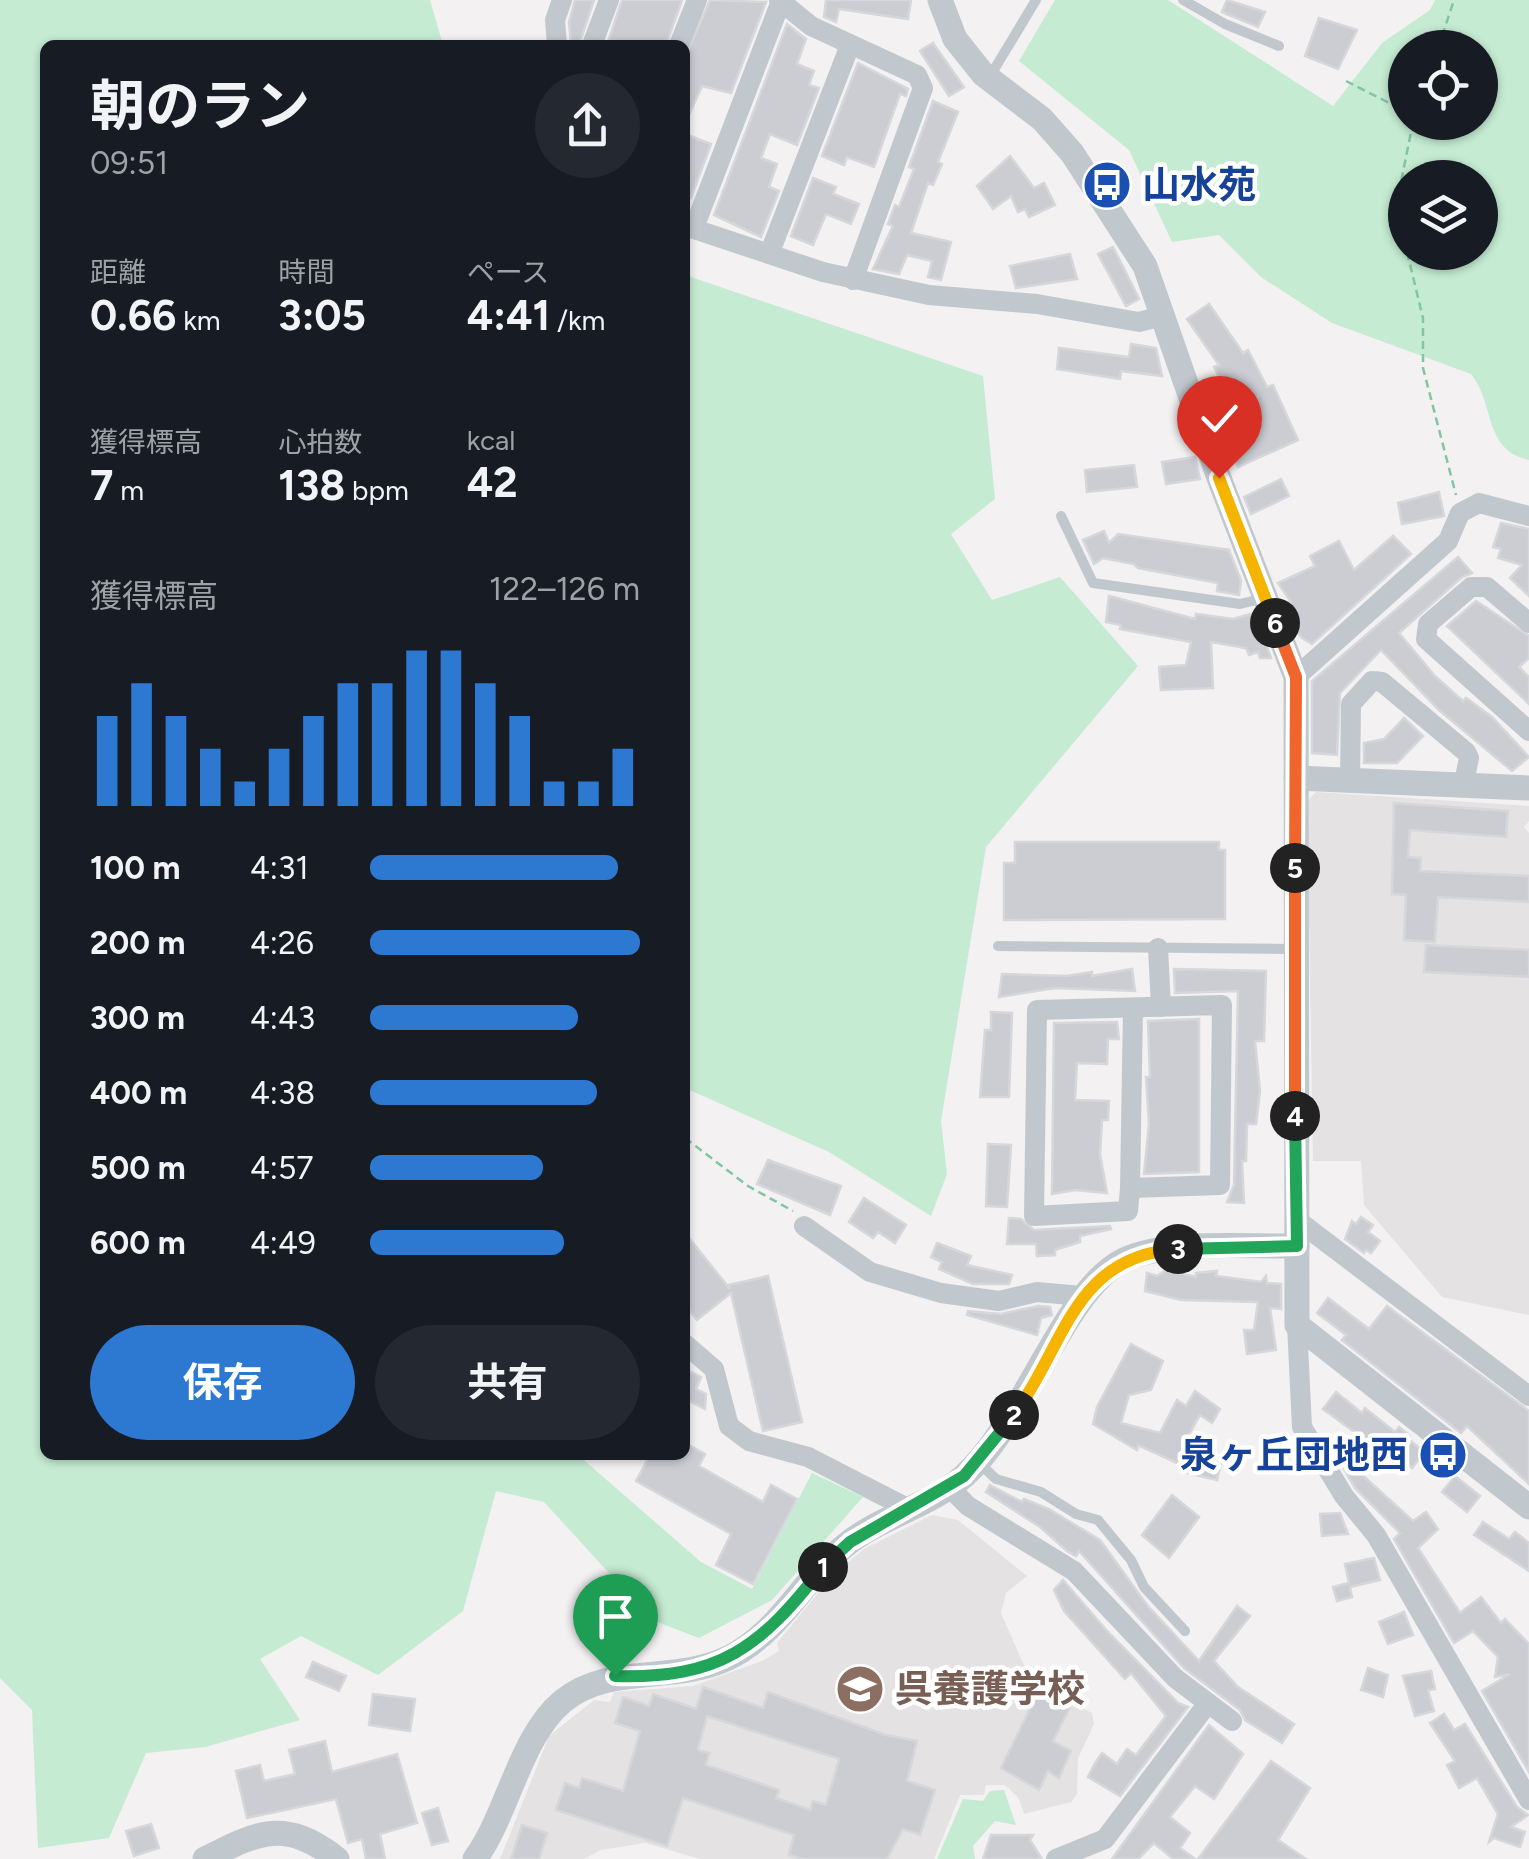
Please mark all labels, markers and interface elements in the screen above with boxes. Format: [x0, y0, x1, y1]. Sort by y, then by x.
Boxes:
map controls [1388, 30, 1498, 270]
button: locate [1388, 30, 1498, 140]
text: 朝のラン [90, 73, 310, 139]
button: share [535, 73, 640, 178]
text: 09:51 [90, 144, 168, 182]
bus stop icon: 山水苑 [1081, 159, 1133, 211]
button: layers [1388, 160, 1498, 270]
place label: 山水苑 [1142, 162, 1256, 208]
text: 距離 [90, 255, 146, 289]
text: 時間 [278, 255, 334, 289]
text: ペース [467, 255, 549, 289]
text: 0.66 [90, 290, 176, 341]
text: 3:05 [278, 290, 366, 341]
text: 4:41 [467, 290, 550, 341]
text: km [176, 303, 221, 337]
text: /km [550, 303, 605, 337]
pin [1177, 376, 1262, 479]
icon: check [1192, 391, 1247, 446]
text: kcal [467, 423, 516, 457]
text: 獲得標高 [90, 425, 202, 459]
text: 心拍数 [278, 425, 362, 459]
text: 42 [467, 457, 518, 508]
text: 7 [90, 460, 113, 511]
text: 138 [278, 460, 345, 511]
text: m [113, 473, 144, 507]
text: bpm [345, 473, 409, 507]
text: 122–126 m [489, 570, 640, 608]
text: 獲得標高 [90, 577, 218, 615]
pin: 6 [1250, 598, 1300, 648]
text: 6 [1267, 606, 1283, 640]
pin: 5 [1270, 843, 1320, 893]
text: 100 m [90, 849, 181, 887]
text: 4:31 [250, 849, 309, 887]
text: 5 [1287, 851, 1303, 885]
text: 200 m [90, 924, 186, 962]
text: 4:26 [250, 924, 314, 962]
text: 300 m [90, 999, 185, 1037]
text: 4:43 [250, 999, 315, 1037]
text: 400 m [90, 1074, 187, 1112]
text: 4:38 [250, 1074, 315, 1112]
pin: 4 [1270, 1091, 1320, 1141]
text: 4 [1286, 1099, 1304, 1133]
text: 500 m [90, 1149, 186, 1187]
text: 4:57 [250, 1149, 314, 1187]
text: 600 m [90, 1224, 186, 1262]
text: 4:49 [250, 1224, 316, 1262]
pin: 3 [1153, 1224, 1203, 1274]
text: 3 [1170, 1232, 1186, 1266]
button: 保存 [90, 1325, 355, 1440]
button: 共有 [375, 1325, 640, 1440]
pin: 2 [989, 1390, 1039, 1440]
text: 2 [1006, 1398, 1022, 1432]
bus stop icon: 泉ヶ丘団地西 [1417, 1429, 1469, 1481]
place label: 泉ヶ丘団地西 [1180, 1432, 1408, 1478]
pin: 1 [798, 1542, 848, 1592]
text: 1 [817, 1550, 829, 1584]
pin [573, 1574, 658, 1677]
icon: arrive [588, 1589, 643, 1644]
school or university icon: 呉養護学校 [834, 1663, 886, 1715]
place label: 呉養護学校 [895, 1666, 1085, 1712]

